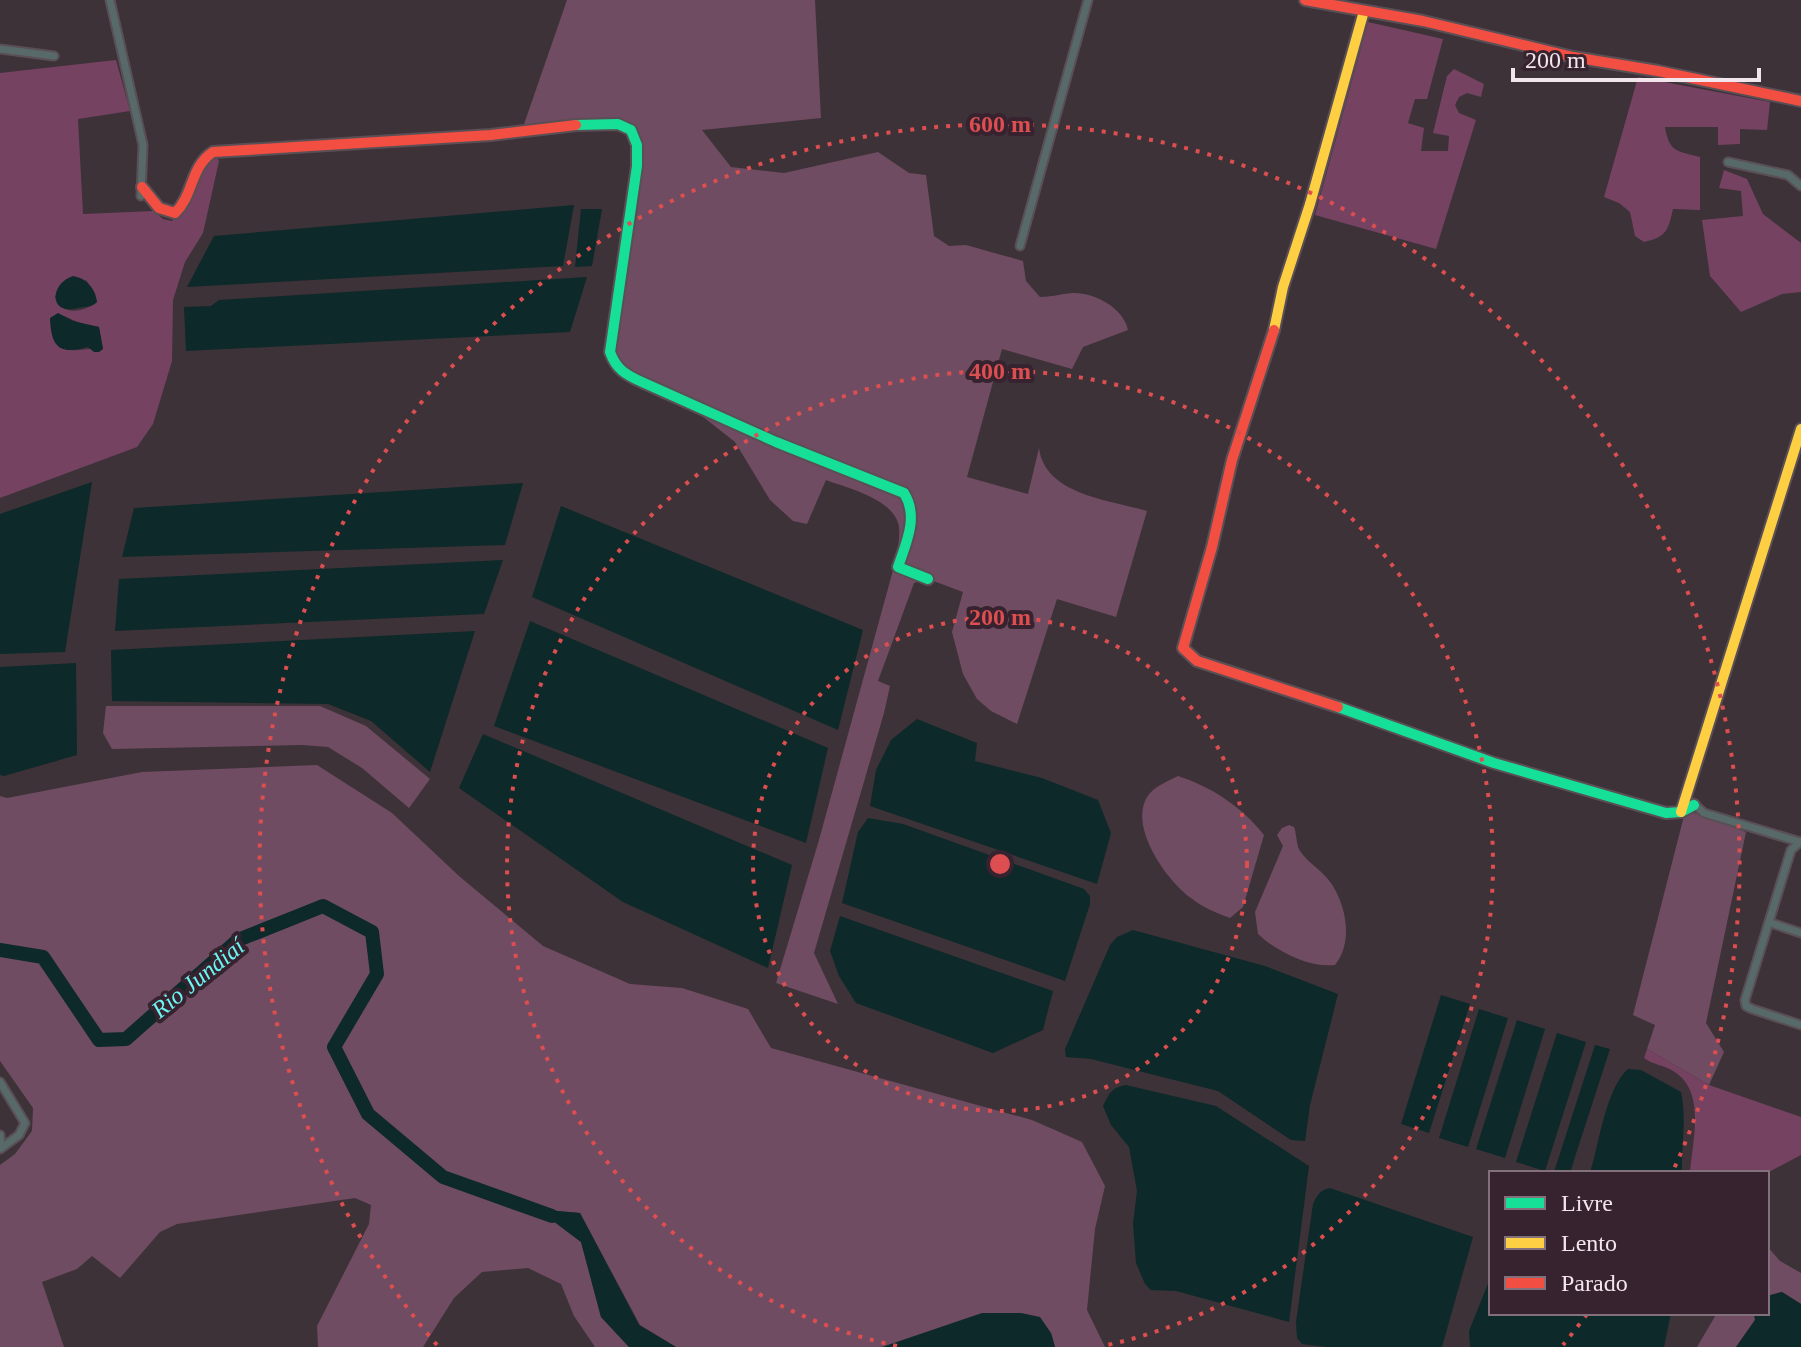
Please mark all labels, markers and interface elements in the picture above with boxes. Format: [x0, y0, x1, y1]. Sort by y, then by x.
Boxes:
scale bar [1513, 32, 1759, 82]
text: 200 m [1525, 47, 1586, 73]
text: 600 m [969, 111, 1031, 137]
text: 400 m [969, 358, 1031, 384]
text: 200 m [969, 604, 1031, 630]
centre of rings [986, 850, 1014, 878]
water label: Rio Jundiaí [146, 931, 251, 1024]
legend [1489, 1171, 1769, 1315]
text: Livre [1561, 1190, 1613, 1216]
text: Lento [1561, 1230, 1617, 1256]
text: Parado [1561, 1270, 1628, 1296]

